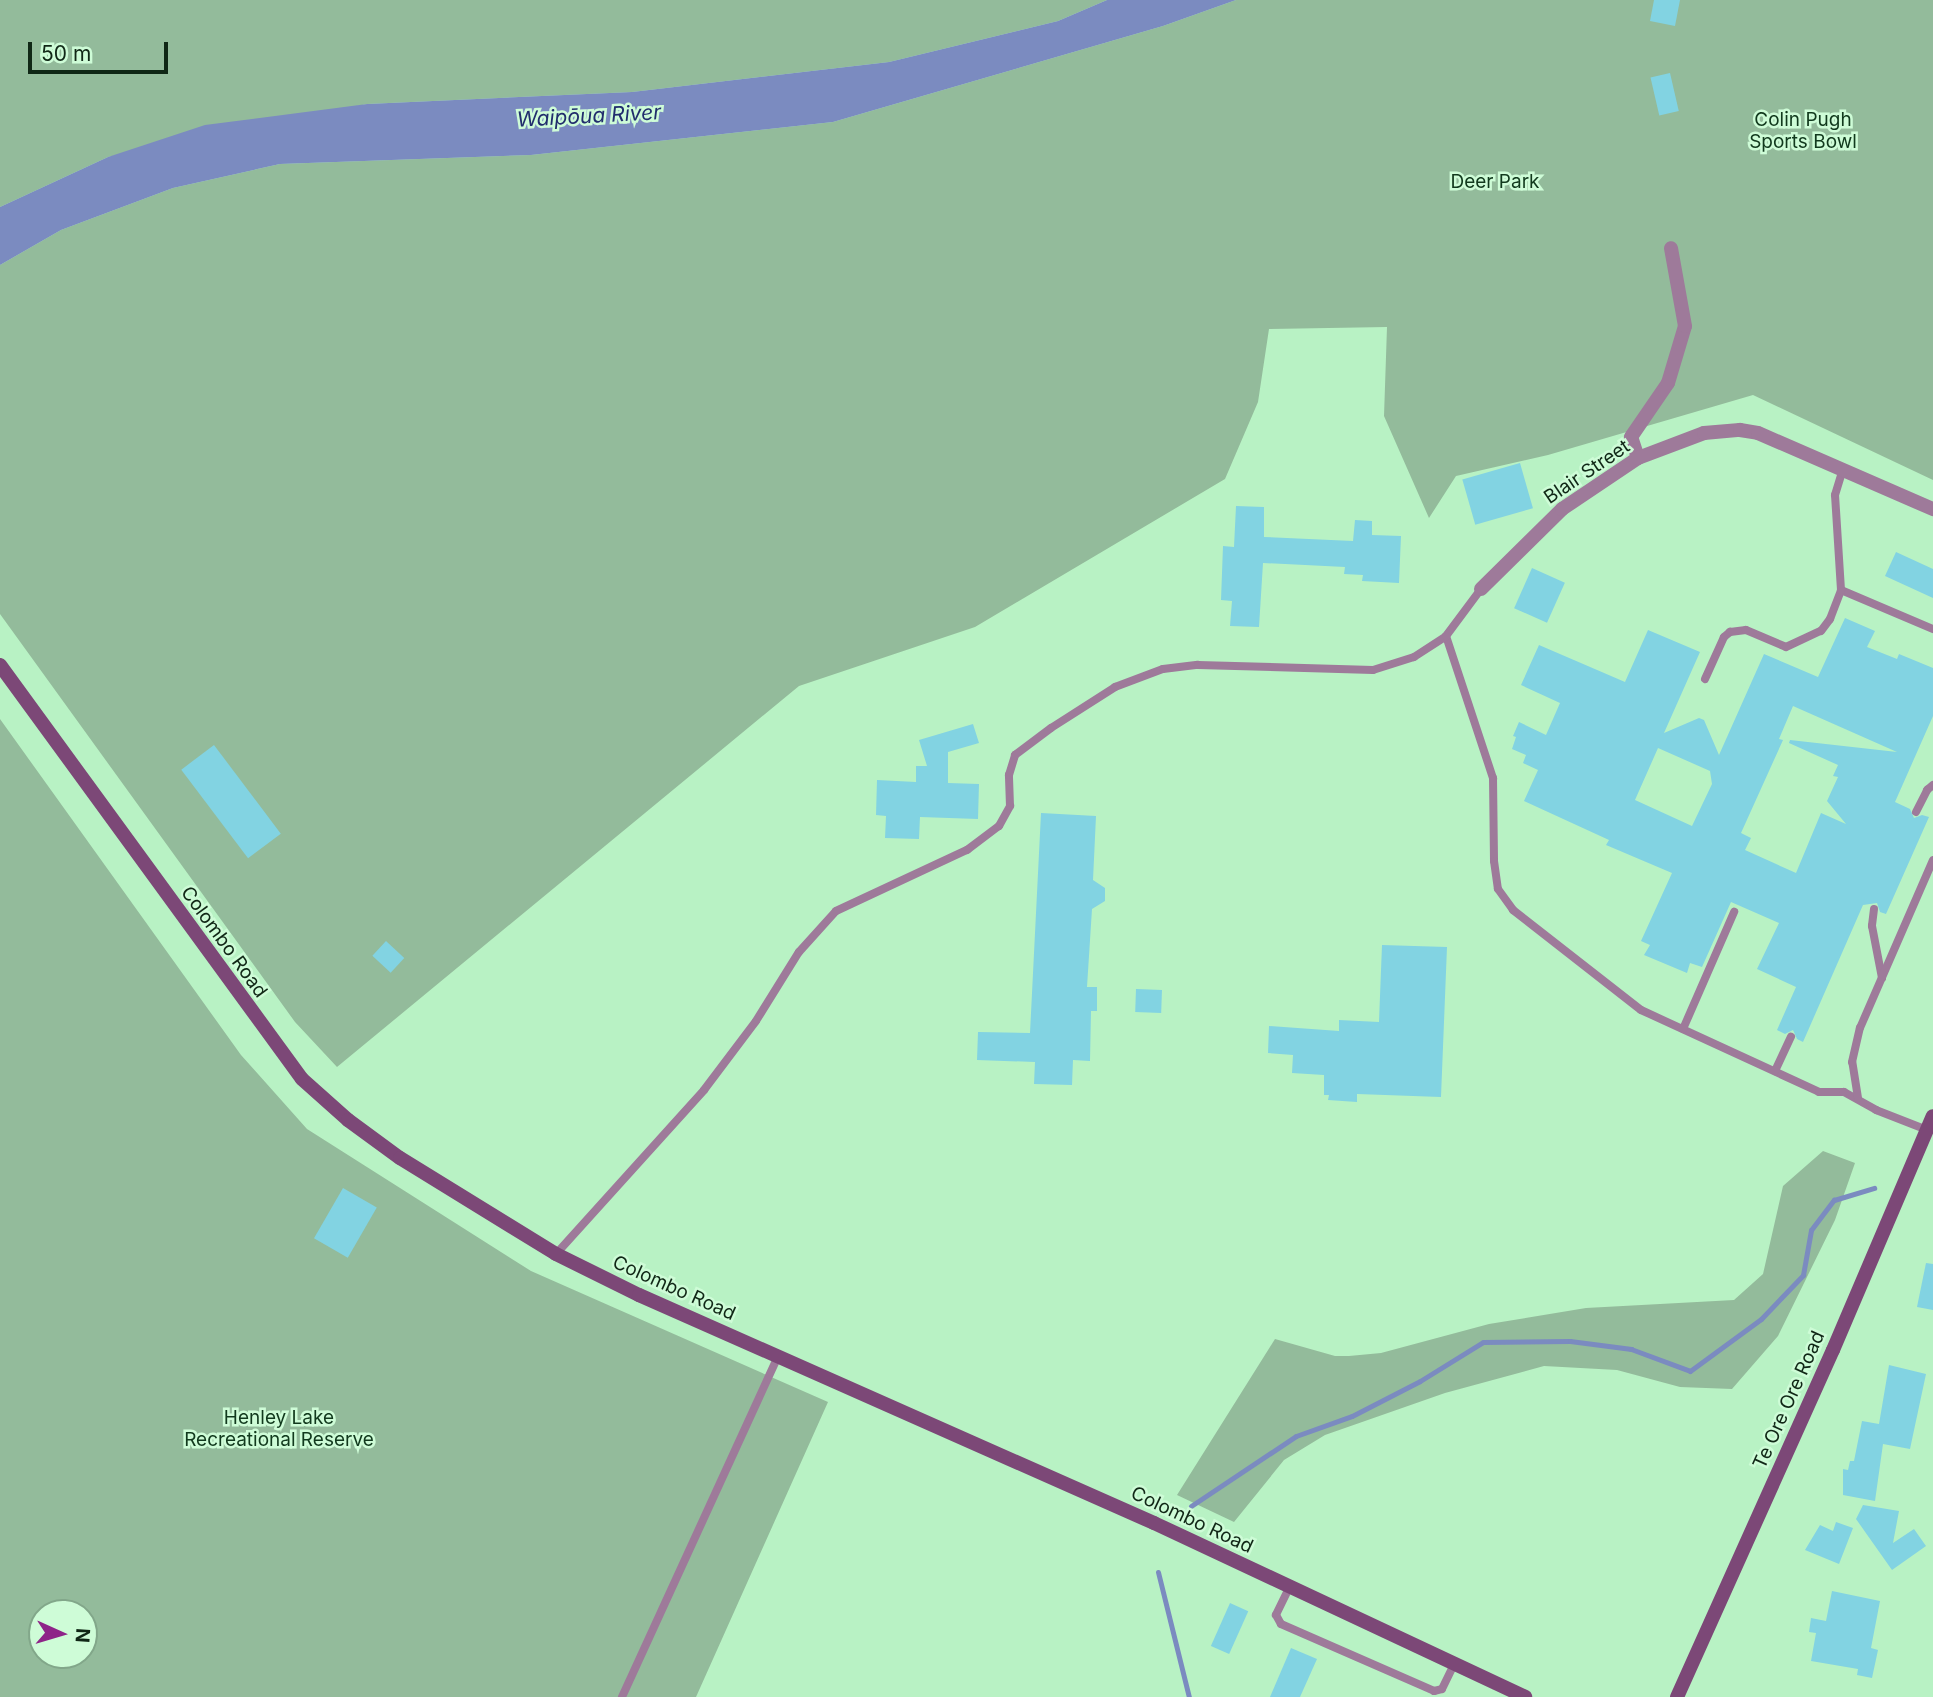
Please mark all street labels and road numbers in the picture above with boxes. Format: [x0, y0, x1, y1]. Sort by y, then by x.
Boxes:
street label: Blair Street [1540, 435, 1634, 509]
street label: Colombo Road [176, 882, 272, 1002]
street label: Colombo Road [609, 1251, 739, 1325]
street label: Te Ore Ore Road [1748, 1327, 1830, 1473]
street label: Colombo Road [1127, 1482, 1257, 1558]

